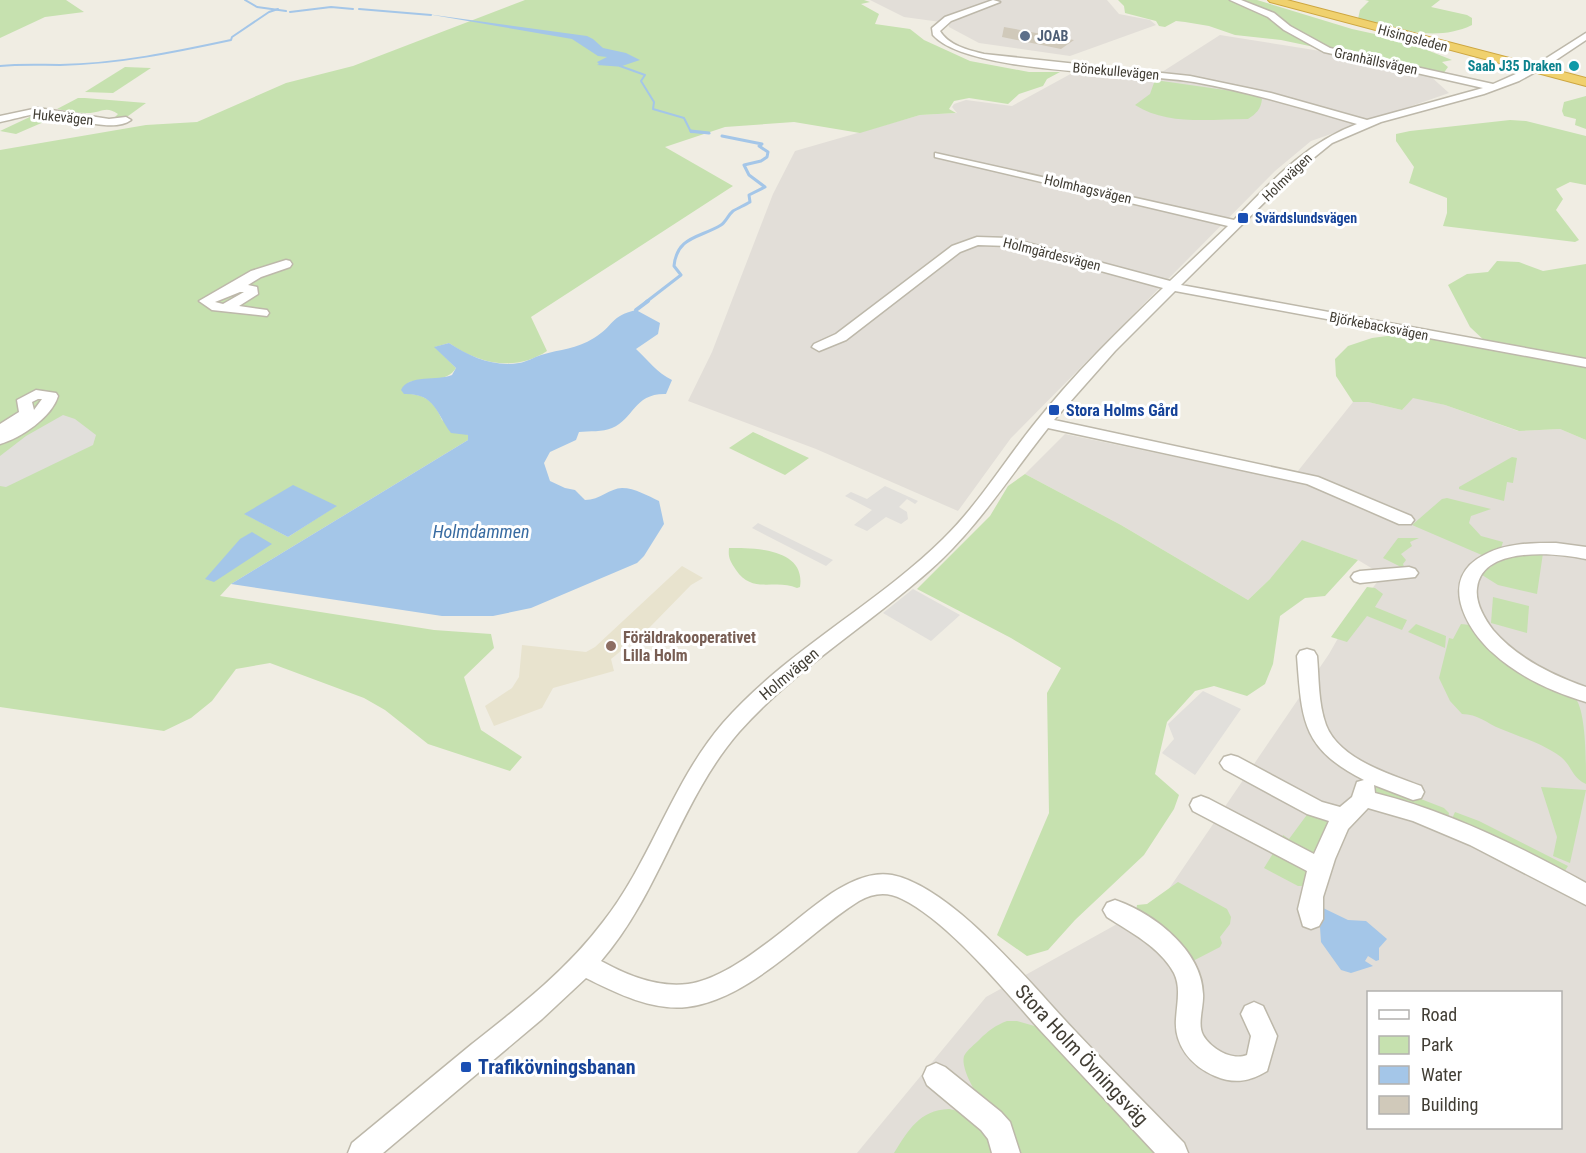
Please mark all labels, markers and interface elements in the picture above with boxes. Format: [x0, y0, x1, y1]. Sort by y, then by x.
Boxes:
street label: Hisingsleden [1376, 21, 1450, 55]
place label: JOAB [1037, 28, 1069, 44]
marker: JOAB [1018, 29, 1032, 43]
street label: Granhällsvägen [1333, 44, 1419, 78]
place label: Saab J35 Draken [1468, 58, 1562, 74]
street label: Bönekullevägen [1072, 59, 1160, 83]
marker: Saab J35 Draken [1567, 59, 1581, 73]
street label: Hukevägen [32, 106, 94, 128]
street label: Holmvägen [1259, 150, 1315, 204]
street label: Holmhagsvägen [1043, 171, 1133, 207]
place label: Svärdslundsvägen [1255, 210, 1357, 226]
marker: Svärdslundsvägen [1236, 211, 1250, 225]
street label: Holmgärdesvägen [1002, 234, 1102, 274]
street label: Björkebacksvägen [1328, 309, 1430, 343]
place label: Stora Holms Gård [1066, 401, 1178, 420]
marker: Stora Holms Gård [1047, 403, 1061, 417]
water label: Holmdammen [433, 521, 529, 542]
place label: Föräldrakooperativet Lilla Holm [623, 628, 756, 665]
marker: Föräldrakooperativet Lilla Holm [604, 639, 618, 653]
street label: Holmvägen [756, 644, 822, 704]
street label: Stora Holm Övningsväg [1010, 980, 1154, 1130]
legend [1367, 991, 1562, 1129]
text: Road [1421, 1004, 1457, 1025]
text: Park [1421, 1034, 1453, 1055]
place label: Trafikövningsbanan [478, 1055, 636, 1079]
marker: Trafikövningsbanan [459, 1060, 473, 1074]
text: Water [1421, 1064, 1463, 1085]
text: Building [1421, 1094, 1478, 1115]

